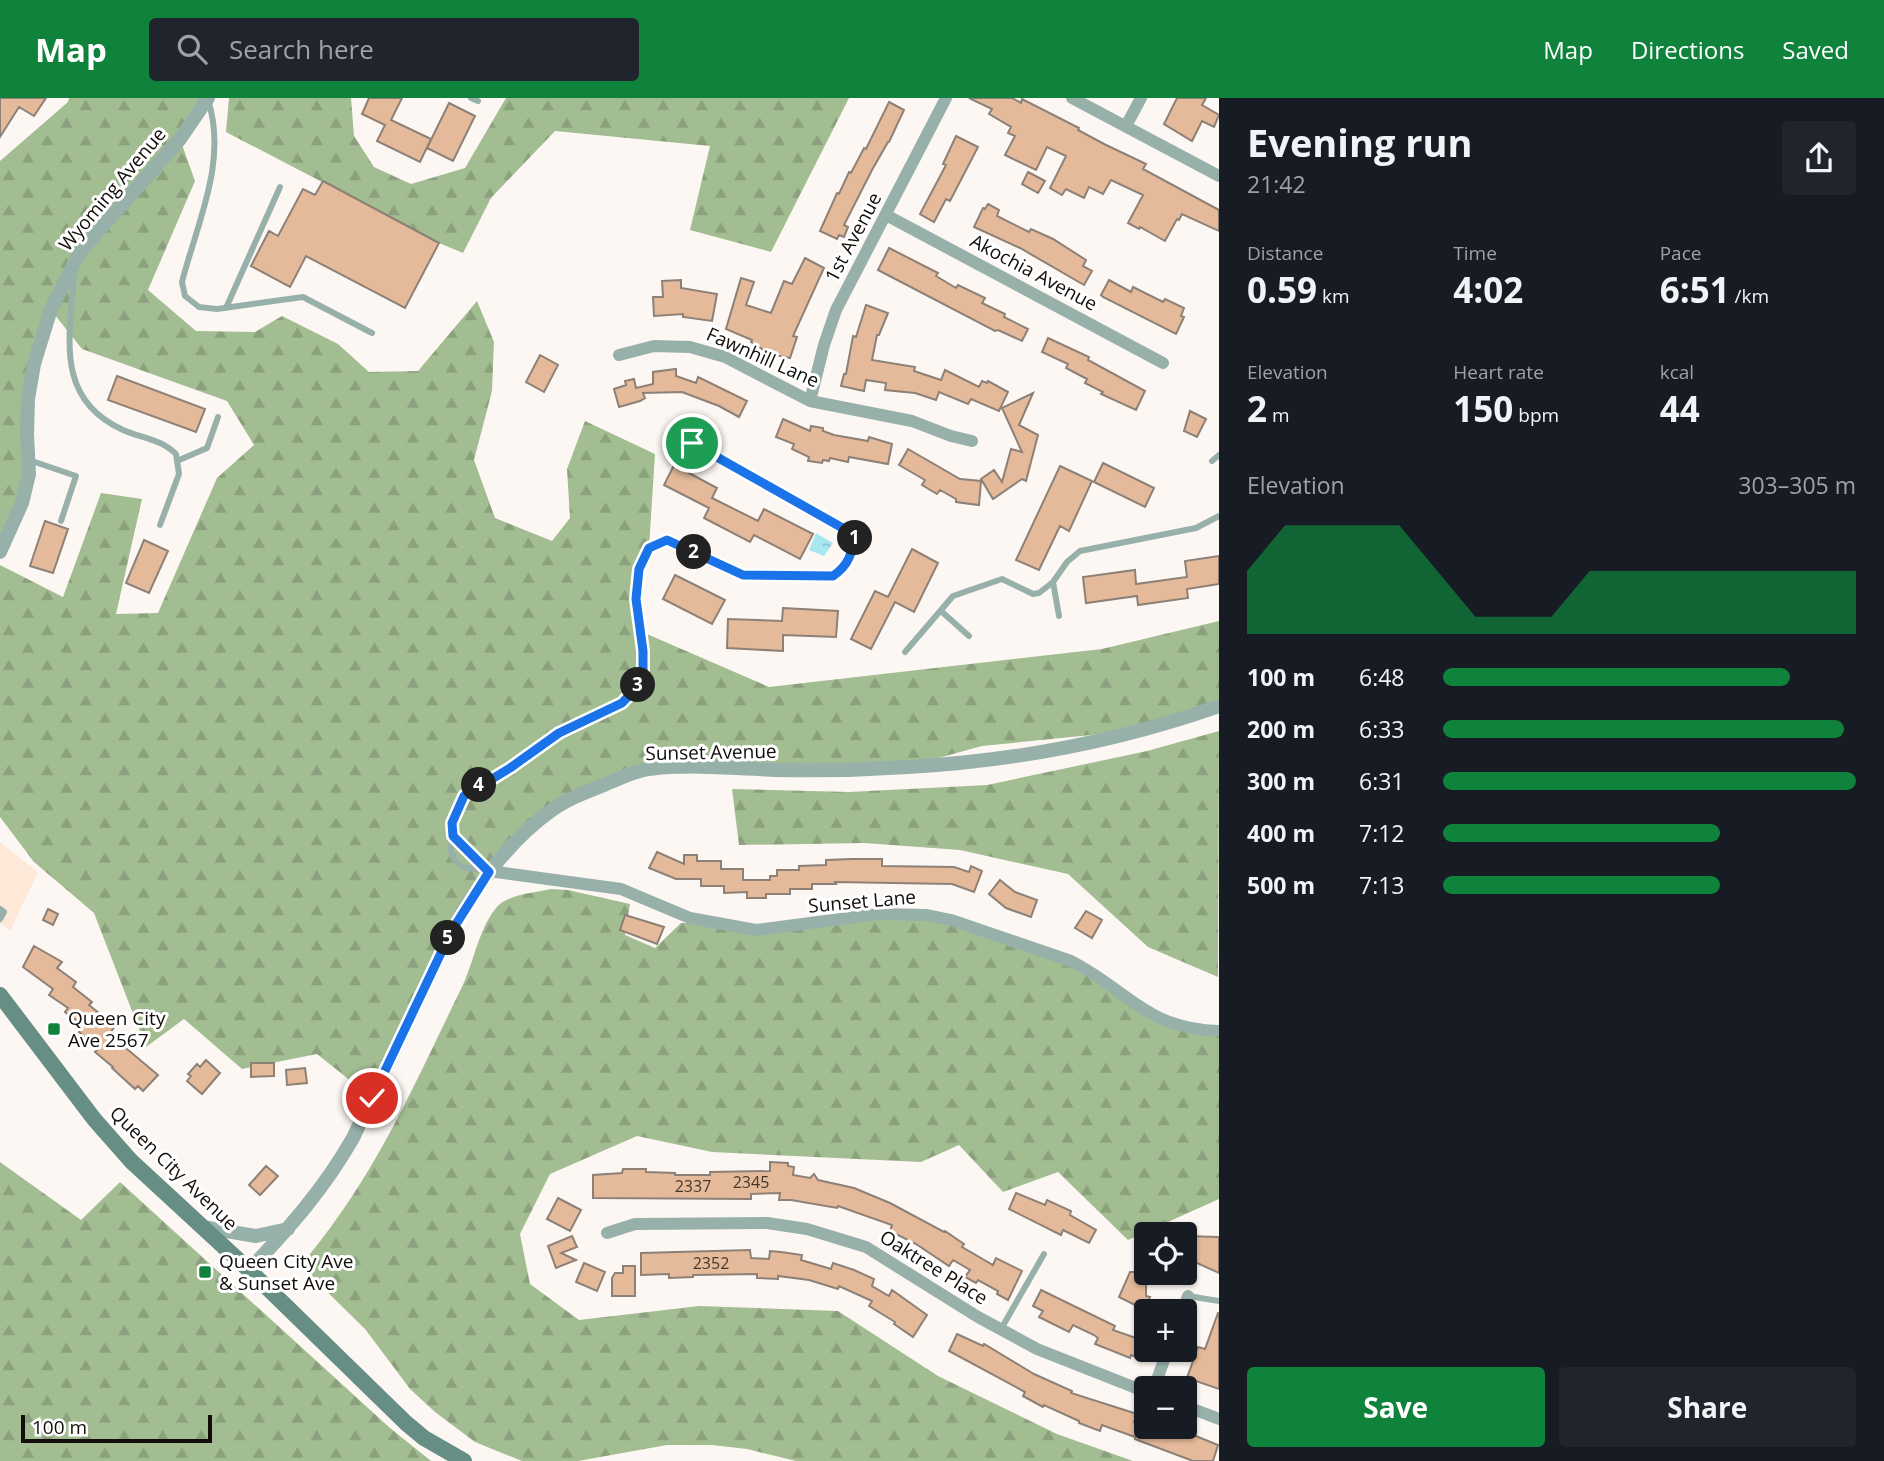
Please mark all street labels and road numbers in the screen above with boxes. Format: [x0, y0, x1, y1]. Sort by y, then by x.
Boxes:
street label: Wyoming Avenue [53, 122, 171, 256]
street label: 1st Avenue [819, 188, 887, 286]
street label: Akochia Avenue [966, 228, 1102, 316]
street label: Fawnhill Lane [703, 321, 823, 393]
street label: Sunset Avenue [645, 738, 777, 766]
street label: Sunset Lane [807, 883, 917, 919]
street label: Queen City Avenue [104, 1100, 244, 1236]
street label: Oaktree Place [875, 1223, 993, 1311]

